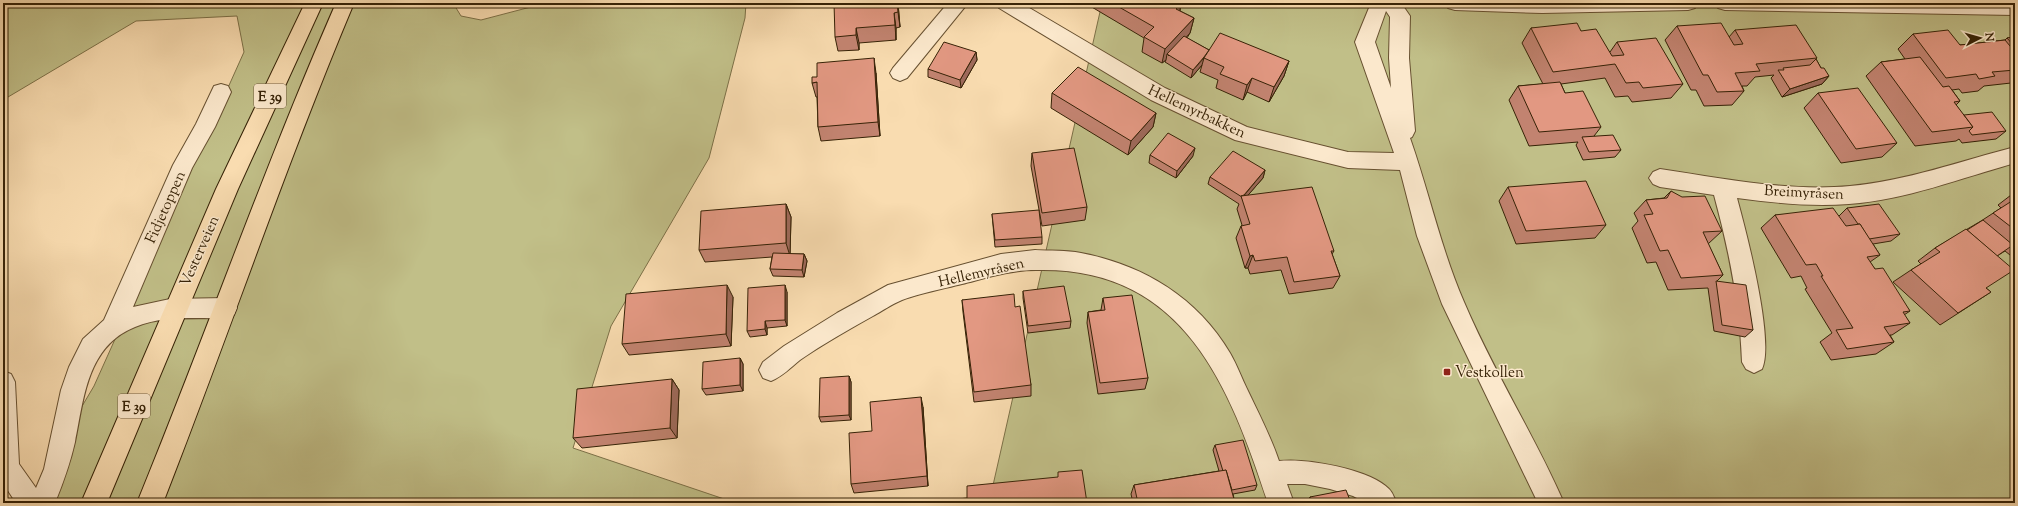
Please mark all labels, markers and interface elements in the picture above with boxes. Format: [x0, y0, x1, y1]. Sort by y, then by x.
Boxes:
north arrow [1960, 18, 2000, 58]
text: N [1980, 31, 1997, 42]
street label: Hellemyrbakken [1144, 80, 1249, 144]
road number: E 39 [254, 84, 286, 108]
street label: Fidjetoppen [141, 168, 192, 247]
street label: Breimyråsen [1763, 181, 1845, 206]
street label: Vesterveien [175, 213, 225, 290]
street label: Hellemyråsen [936, 253, 1027, 294]
place label: Vestkollen [1455, 363, 1524, 384]
marker: Vestkollen [1442, 367, 1452, 377]
road number: E 39 [118, 394, 150, 418]

